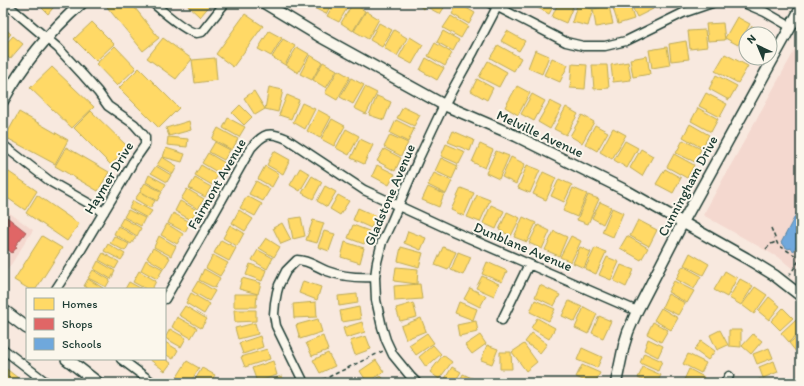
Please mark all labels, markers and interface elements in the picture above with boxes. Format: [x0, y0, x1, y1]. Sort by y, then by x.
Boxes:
north arrow [738, 26, 778, 66]
text: N [744, 32, 759, 46]
street label: Melville Avenue [494, 106, 586, 162]
street label: Cunningham Drive [654, 132, 722, 239]
street label: Fairmont Avenue [184, 135, 250, 233]
street label: Haymer Drive [81, 138, 137, 217]
street label: Gladstone Avenue [361, 141, 419, 248]
street label: Dunblane Avenue [471, 219, 575, 275]
legend [26, 288, 166, 360]
text: Homes [62, 297, 98, 311]
text: Shops [62, 317, 93, 331]
text: Schools [62, 337, 101, 351]

